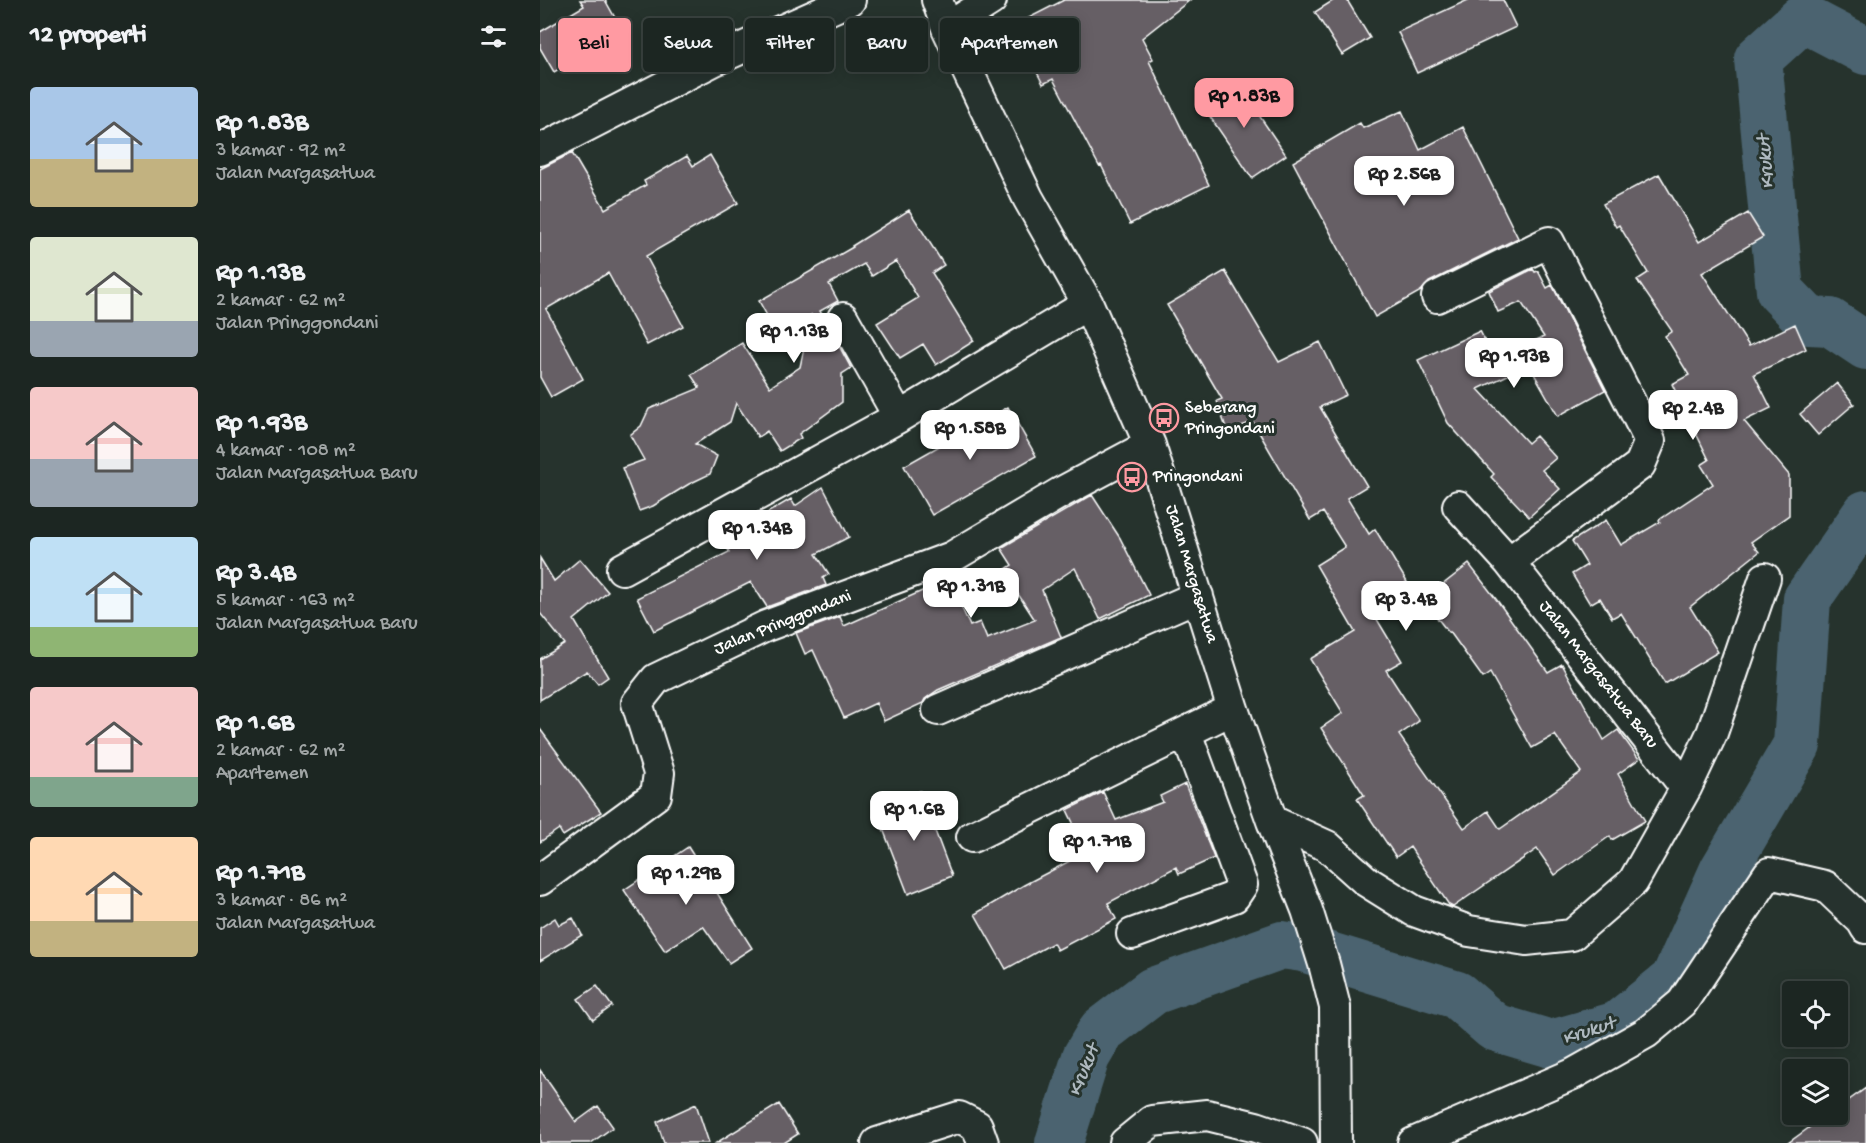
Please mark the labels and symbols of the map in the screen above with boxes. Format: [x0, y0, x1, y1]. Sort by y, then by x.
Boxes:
pin: Rp 1.83B [1182, 78, 1306, 129]
water label: Krukut [1753, 130, 1781, 190]
pin: Rp 2.56B [1342, 156, 1466, 207]
pin: Rp 1.13B [732, 313, 856, 364]
pin: Rp 1.93B [1452, 338, 1576, 389]
pin: Rp 2.4B [1638, 390, 1748, 441]
place label: Seberang Pringondani [1184, 398, 1275, 440]
bus stop icon: Seberang Pringondani [1148, 402, 1180, 434]
pin: Rp 1.58B [908, 410, 1032, 461]
bus stop icon: Pringondani [1116, 461, 1148, 493]
place label: Pringondani [1152, 467, 1243, 488]
street label: Jalan Margasatwa [1160, 502, 1222, 647]
pin: Rp 1.34B [695, 510, 819, 561]
pin: Rp 1.31B [909, 568, 1033, 619]
pin: Rp 3.4B [1351, 581, 1461, 632]
street label: Jalan Pringgondani [711, 586, 855, 660]
street label: Jalan Margasatwa Baru [1534, 597, 1663, 753]
pin: Rp 1.6B [859, 791, 969, 842]
pin: Rp 1.71B [1035, 823, 1159, 874]
pin: Rp 1.29B [624, 855, 748, 906]
water label: Krukut [1560, 1012, 1622, 1051]
water label: Krukut [1064, 1038, 1107, 1100]

